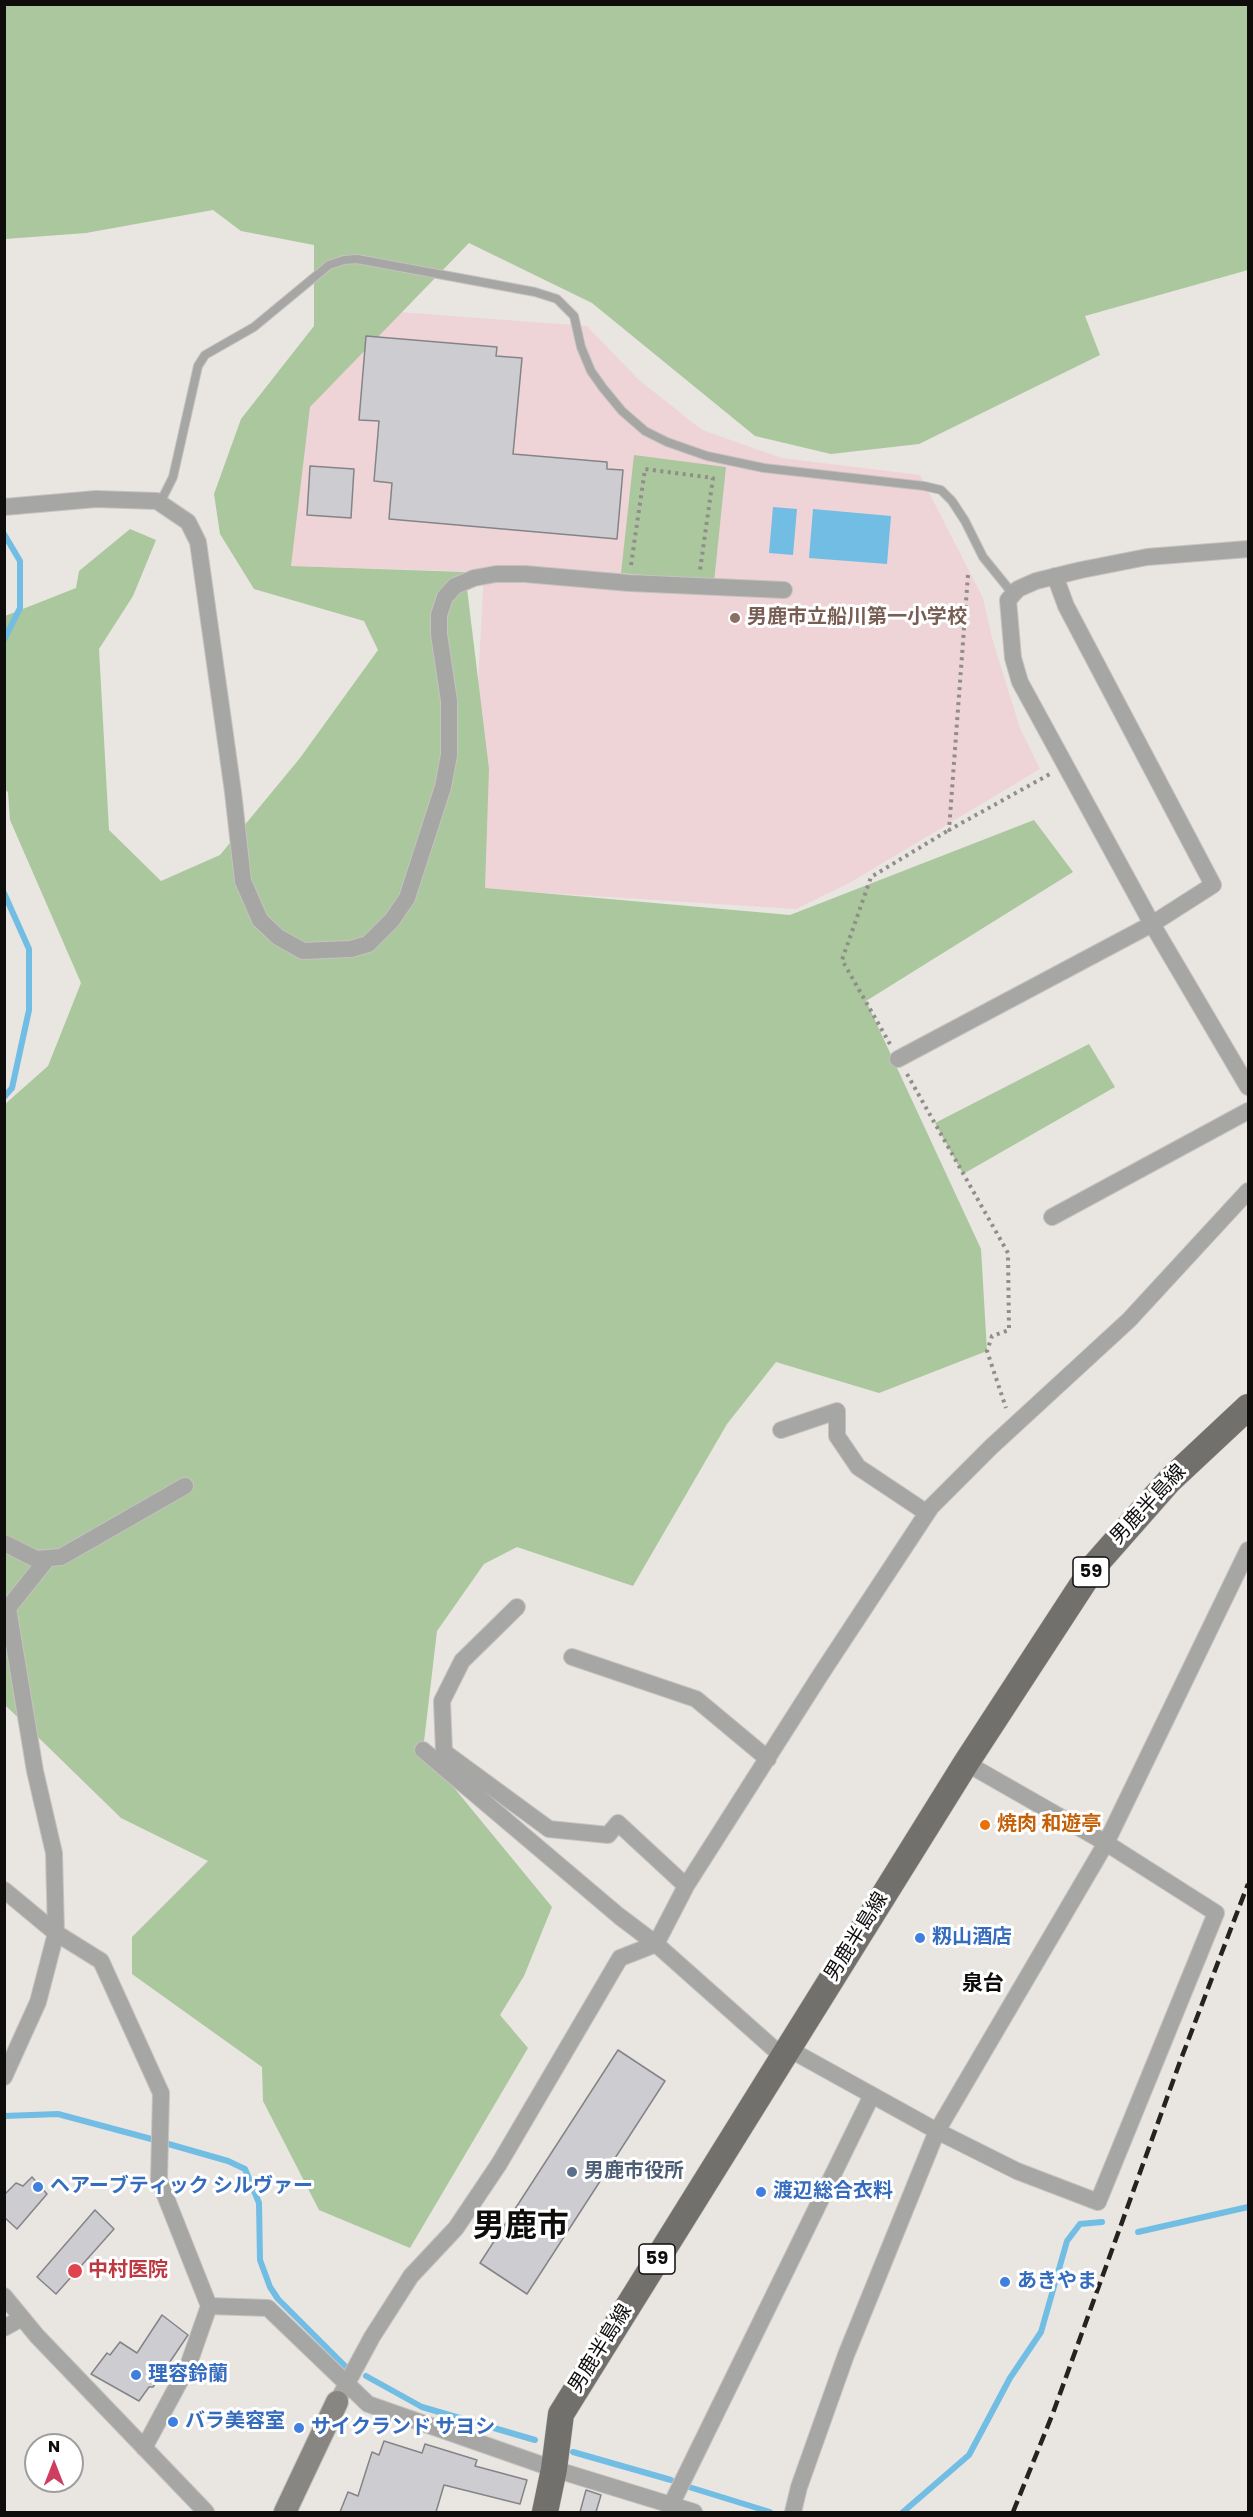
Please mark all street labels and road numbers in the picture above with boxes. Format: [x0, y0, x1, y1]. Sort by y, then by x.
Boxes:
street label: 男鹿半島線 [1106, 1460, 1192, 1550]
road number: 59 [1073, 1557, 1109, 1587]
street label: 男鹿半島線 [820, 1888, 894, 1986]
road number: 59 [639, 2244, 675, 2274]
street label: 男鹿半島線 [564, 2300, 638, 2398]

